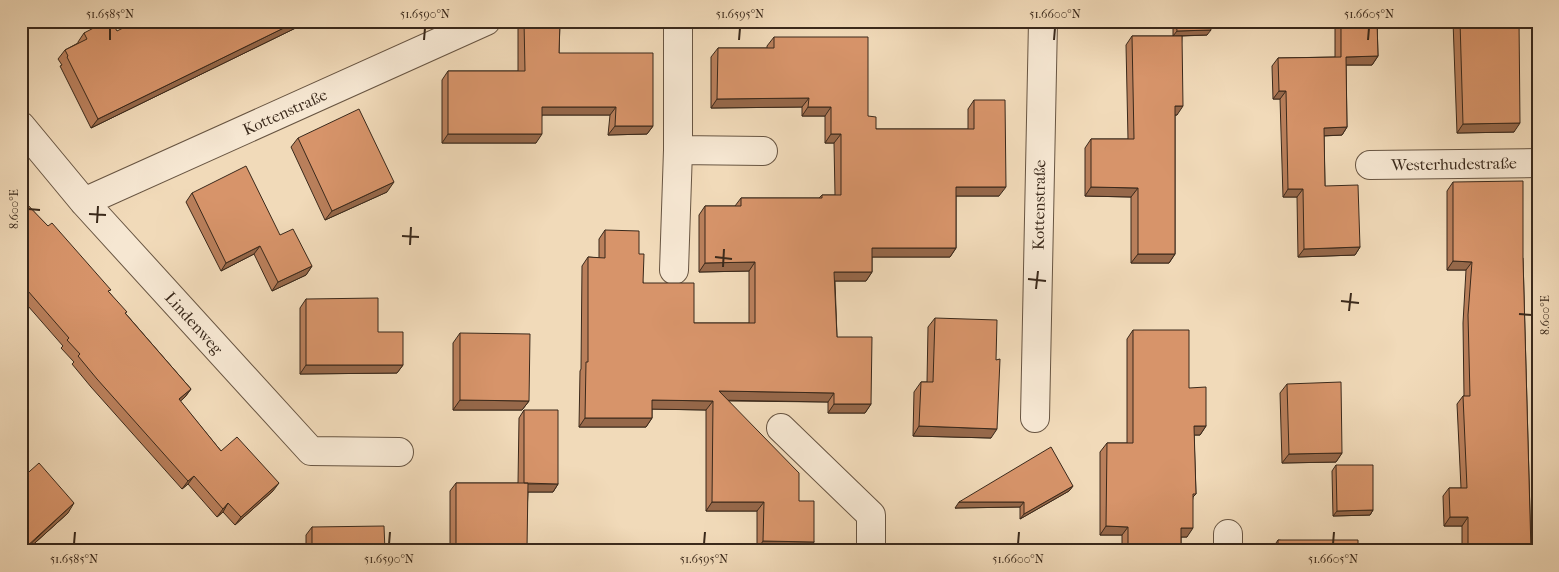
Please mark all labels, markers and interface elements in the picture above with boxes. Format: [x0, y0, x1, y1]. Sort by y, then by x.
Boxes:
text: 51.6585°N [86, 7, 134, 21]
text: 51.6590°N [400, 7, 450, 21]
text: 51.6595°N [716, 7, 764, 21]
text: 51.6600°N [1029, 7, 1081, 21]
text: 51.6605°N [1344, 7, 1394, 21]
street label: Kottenstraße [240, 85, 330, 139]
street label: Westerhudestraße [1390, 153, 1517, 175]
street label: Kottenstraße [1029, 159, 1049, 250]
text: 8.600°E [7, 189, 21, 229]
street label: Lindenweg [161, 288, 227, 358]
text: 8.600°E [1538, 295, 1552, 335]
text: 51.6585°N [50, 552, 98, 566]
text: 51.6590°N [364, 552, 414, 566]
text: 51.6595°N [680, 552, 728, 566]
text: 51.6600°N [992, 552, 1044, 566]
text: 51.6605°N [1308, 552, 1358, 566]

